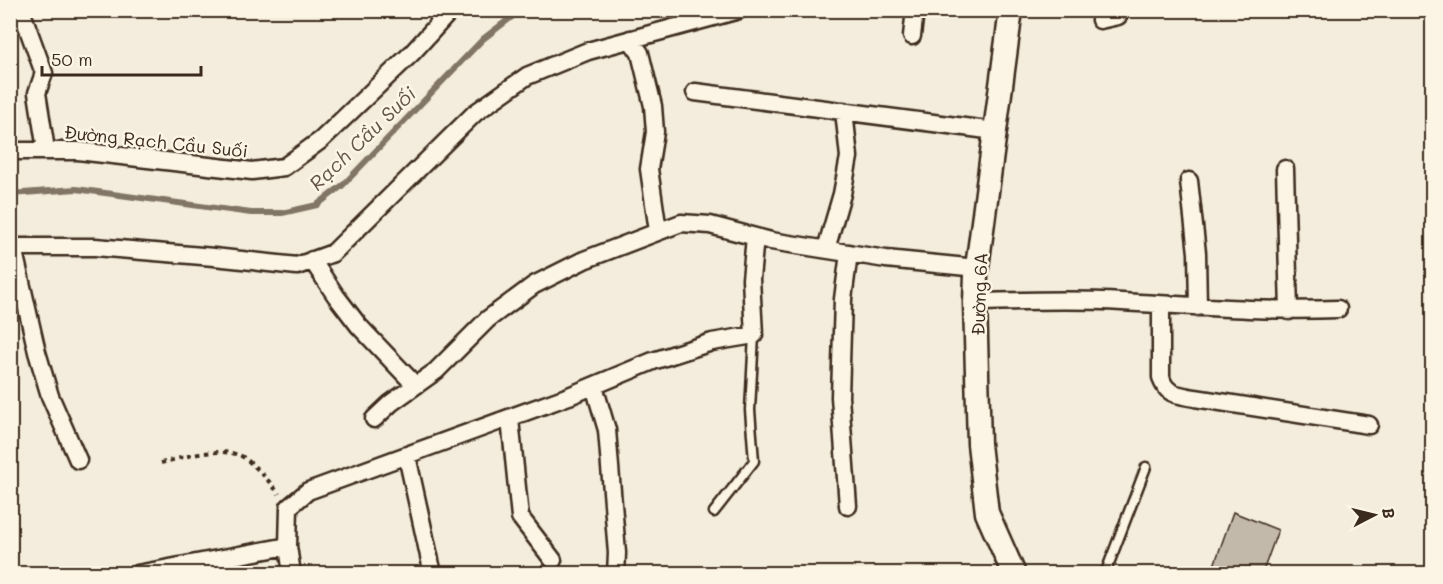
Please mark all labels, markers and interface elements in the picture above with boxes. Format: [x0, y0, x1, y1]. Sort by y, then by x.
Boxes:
scale bar [42, 39, 201, 77]
text: 50 m [51, 47, 93, 71]
water label: Rạch Cầu Suối [303, 80, 422, 196]
street label: Đường Rạch Cầu Suối [63, 119, 249, 163]
street label: Đường 6A [966, 252, 992, 336]
north arrow [1344, 485, 1404, 545]
text: B [1378, 506, 1400, 520]

